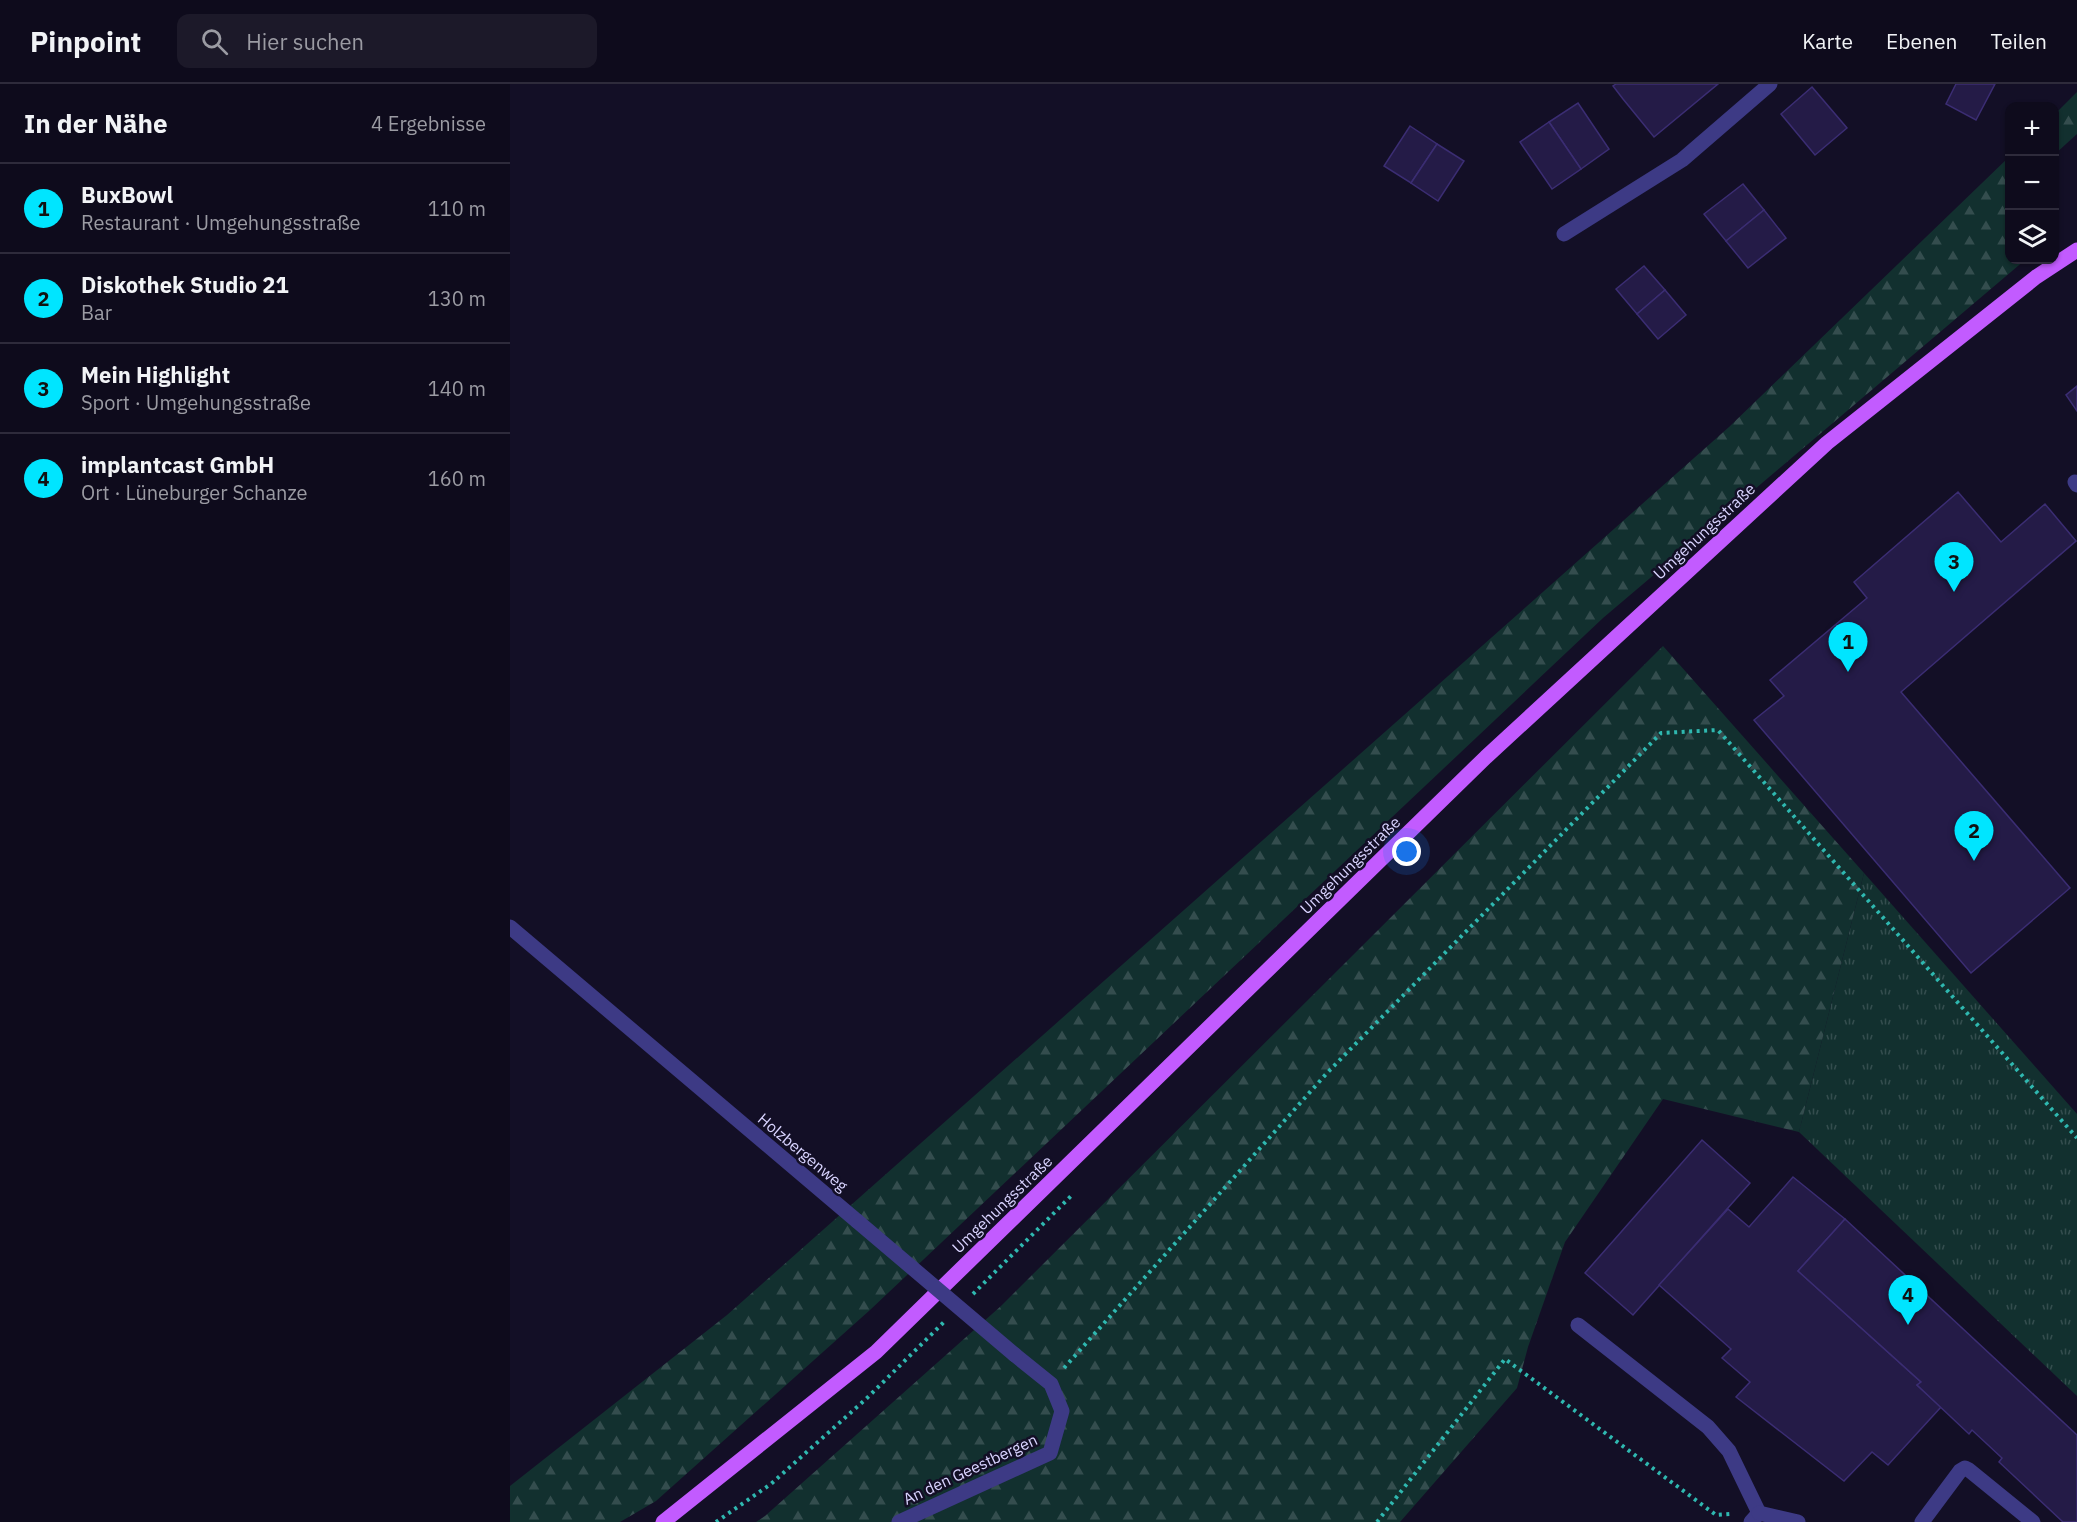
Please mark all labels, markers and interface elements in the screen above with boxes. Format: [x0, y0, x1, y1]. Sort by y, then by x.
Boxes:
search box [177, 14, 597, 68]
text: Pinpoint [30, 23, 141, 60]
icon: search [198, 25, 231, 58]
text: Hier suchen [246, 27, 364, 56]
text: Karte [1802, 27, 1853, 55]
text: Ebenen [1886, 27, 1957, 55]
text: Teilen [1990, 27, 2047, 55]
map controls [2005, 102, 2059, 264]
button: + [2005, 102, 2059, 156]
text: In der Nähe [24, 106, 168, 140]
text: 4 Ergebnisse [371, 110, 486, 137]
button: − [2005, 156, 2059, 210]
text: BuxBowl [81, 180, 173, 209]
text: 1 [38, 195, 50, 222]
text: 110 m [428, 195, 486, 222]
text: Restaurant · Umgehungsstraße [81, 209, 360, 236]
button: layers [2005, 210, 2059, 264]
text: Diskothek Studio 21 [81, 270, 289, 299]
text: 2 [38, 285, 50, 312]
text: 130 m [428, 285, 486, 312]
text: Bar [81, 299, 112, 326]
text: Mein Highlight [81, 360, 230, 389]
text: 3 [38, 375, 50, 402]
text: 140 m [428, 375, 486, 402]
text: Sport · Umgehungsstraße [81, 389, 311, 416]
text: implantcast GmbH [81, 450, 274, 479]
text: 4 [38, 465, 50, 492]
text: 160 m [428, 465, 486, 492]
text: Ort · Lüneburger Schanze [81, 479, 308, 506]
street label: Umgehungsstraße [1649, 479, 1759, 583]
pin: 3 [1934, 542, 1974, 592]
pin: 1 [1828, 622, 1868, 672]
street label: Umgehungsstraße [1296, 812, 1405, 918]
pin: 2 [1954, 812, 1994, 861]
your location [1392, 837, 1421, 866]
street label: Holzbergenweg [754, 1109, 852, 1196]
street label: Umgehungsstraße [948, 1151, 1057, 1257]
pin: 4 [1888, 1276, 1928, 1325]
street label: An den Geestbergen [900, 1429, 1040, 1509]

